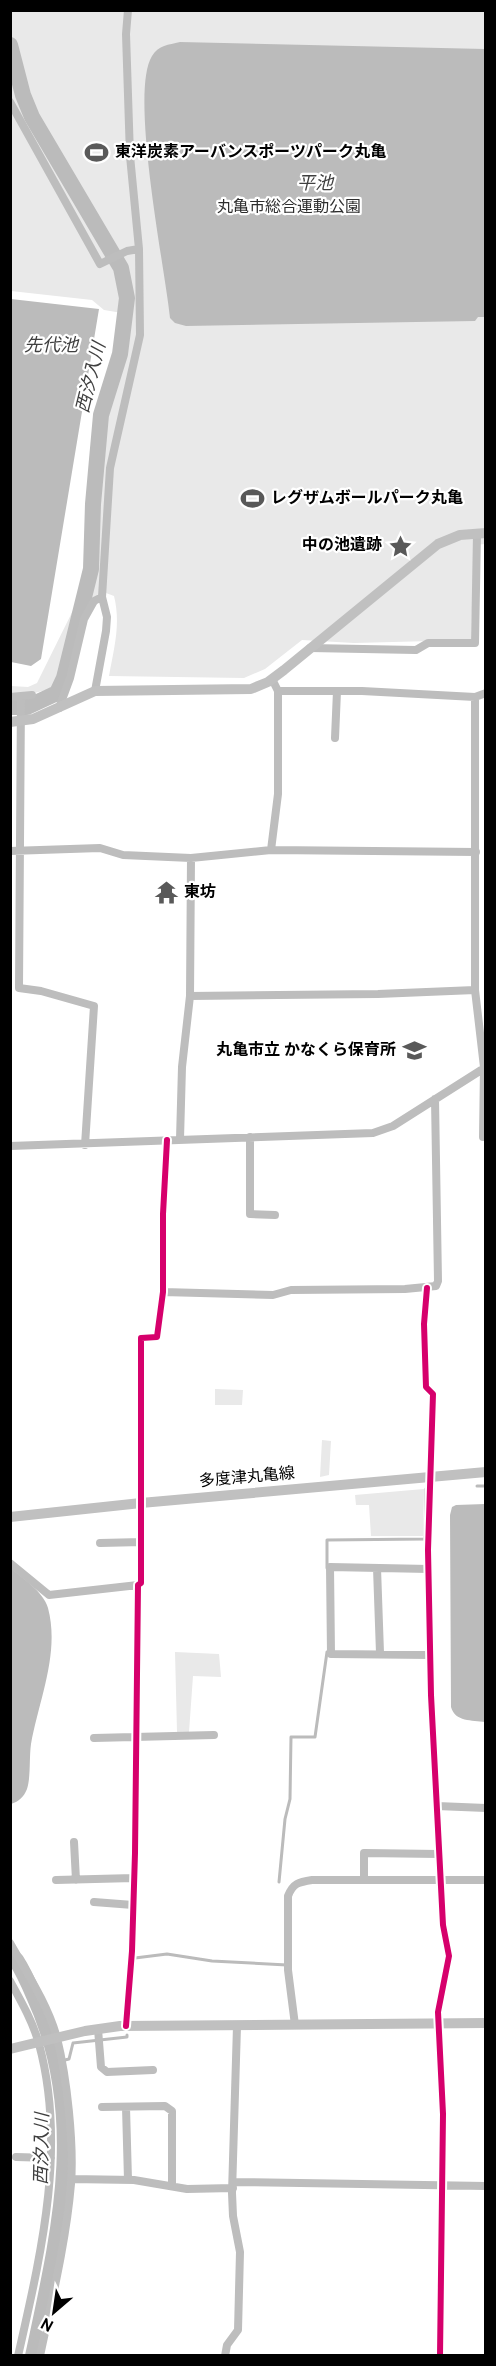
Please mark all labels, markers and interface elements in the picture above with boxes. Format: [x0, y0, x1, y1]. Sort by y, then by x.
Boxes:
sports icon: 東洋炭素アーバンスポーツパーク丸亀 [84, 140, 110, 166]
place label: 東洋炭素アーバンスポーツパーク丸亀 [115, 143, 386, 163]
water label: 平池 [297, 173, 335, 196]
park label: 丸亀市総合運動公園 [217, 198, 361, 218]
water label: 先代池 [24, 335, 80, 358]
water label: 西汐入川 [72, 338, 112, 416]
sports icon: レグザムボールパーク丸亀 [240, 486, 266, 512]
place label: レグザムボールパーク丸亀 [271, 488, 463, 509]
place icon: 中の池遺跡 [387, 533, 413, 559]
place label: 中の池遺跡 [302, 536, 382, 556]
temple icon: 東坊 [153, 880, 179, 906]
place label: 東坊 [184, 883, 216, 903]
school or university icon: 丸亀市立 かなくら保育所 [401, 1038, 427, 1064]
place label: 丸亀市立 かなくら保育所 [216, 1041, 396, 1061]
street label: 多度津丸亀線 [198, 1464, 296, 1492]
water label: 西汐入川 [31, 2111, 55, 2185]
north arrow [24, 2282, 84, 2342]
text: N [38, 2312, 58, 2335]

